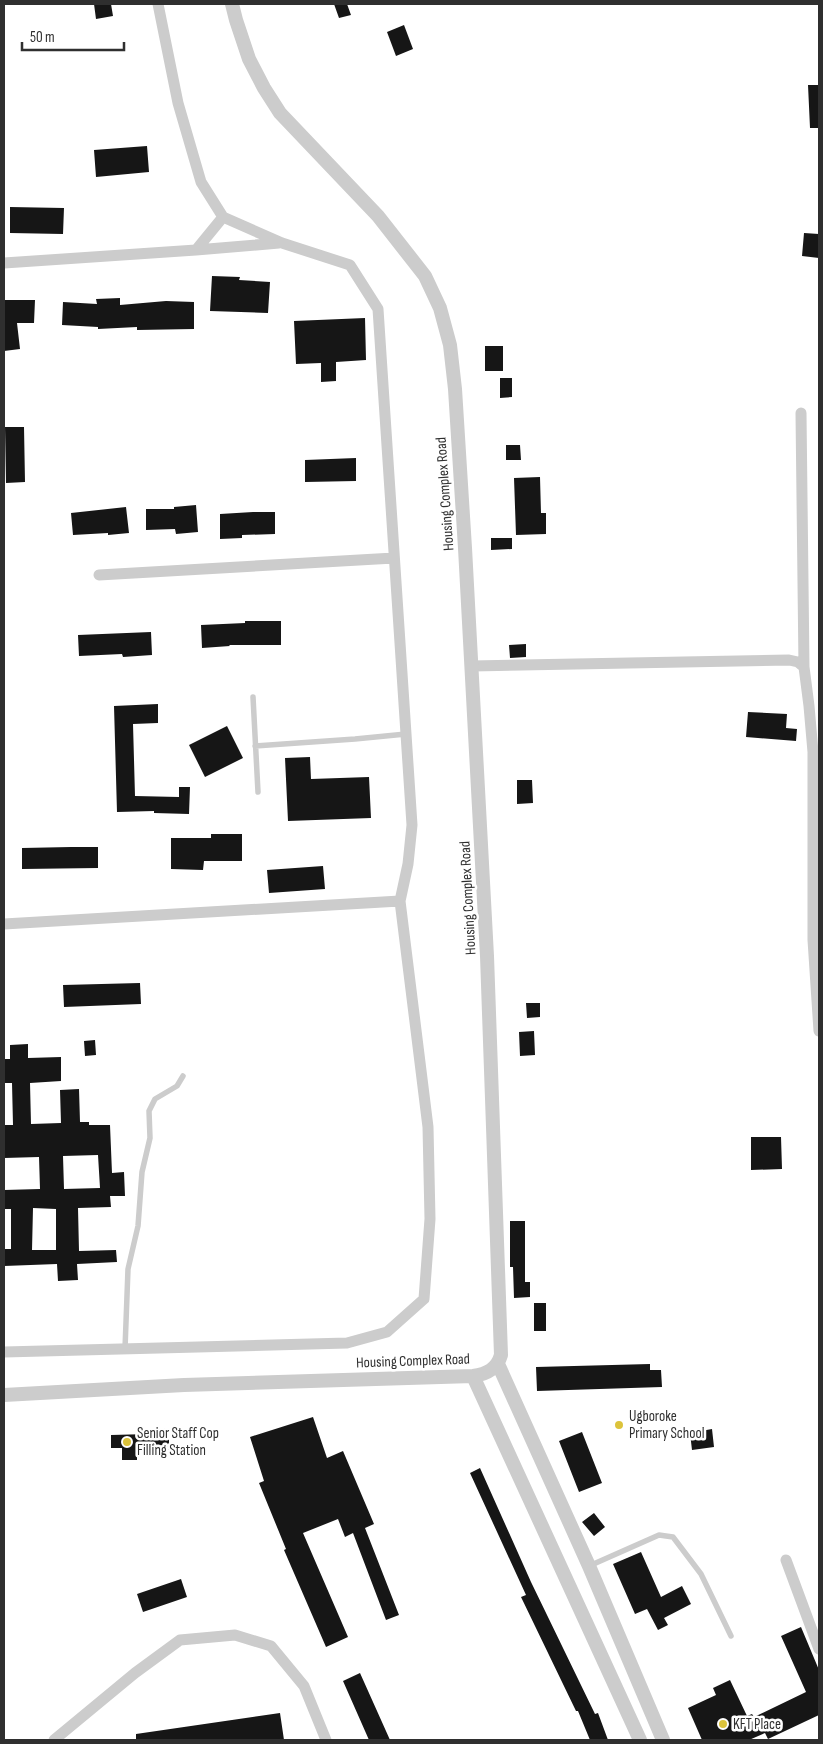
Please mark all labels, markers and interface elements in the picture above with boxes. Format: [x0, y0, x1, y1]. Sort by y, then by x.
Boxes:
scale bar [22, 20, 125, 52]
text: 50 m [30, 28, 55, 47]
street label: Housing Complex Road [432, 436, 458, 552]
street label: Housing Complex Road [456, 841, 480, 955]
street label: Housing Complex Road [356, 1350, 470, 1372]
place label: Ugboroke Primary School [629, 1407, 705, 1443]
marker: Ugboroke Primary School [613, 1419, 625, 1431]
place label: Senior Staff Cop Filling Station [137, 1424, 219, 1460]
marker: Senior Staff Cop Filling Station [121, 1436, 133, 1448]
place label: KFT Place [733, 1715, 781, 1734]
marker: KFT Place [717, 1718, 729, 1730]

